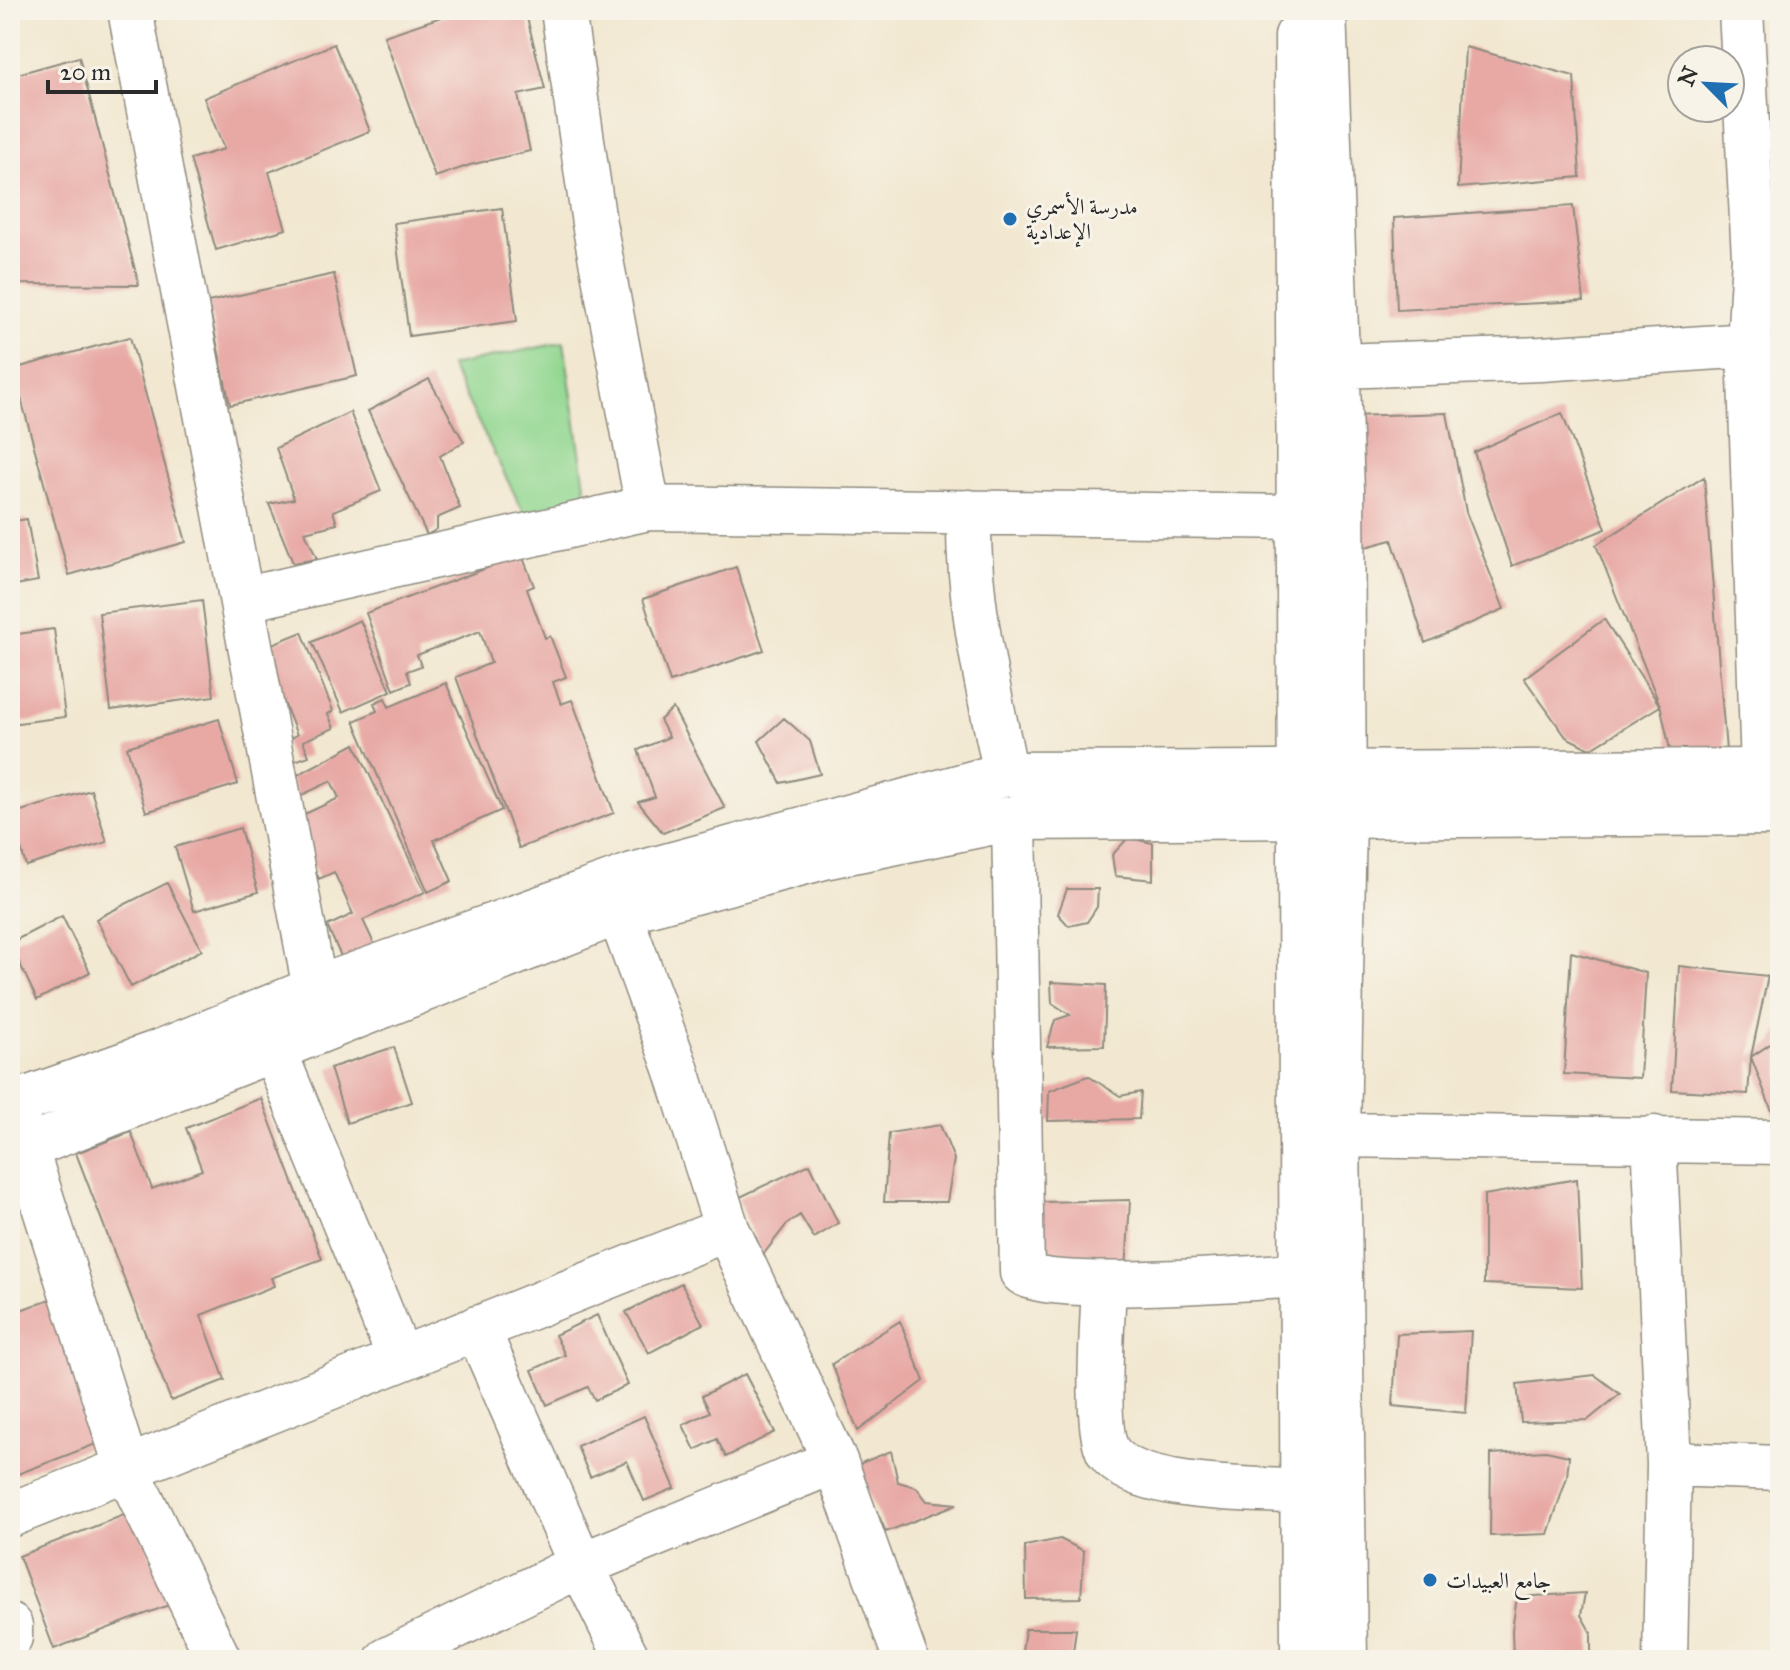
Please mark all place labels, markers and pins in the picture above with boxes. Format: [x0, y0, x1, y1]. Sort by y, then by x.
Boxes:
place label: مدرسة الأسمري الإعدادية [1026, 191, 1138, 248]
marker: مدرسة الأسمري الإعدادية [1001, 210, 1019, 228]
place label: جامع العبيدات [1446, 1567, 1551, 1600]
marker: جامع العبيدات [1421, 1571, 1439, 1589]

